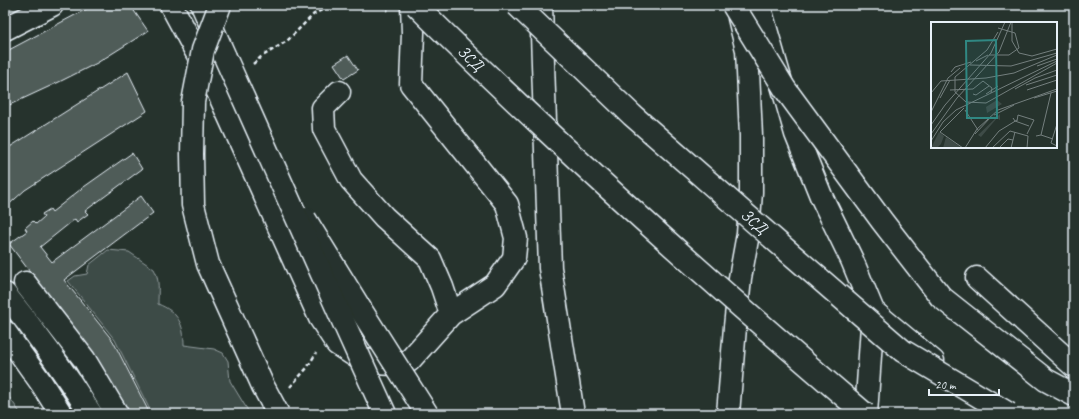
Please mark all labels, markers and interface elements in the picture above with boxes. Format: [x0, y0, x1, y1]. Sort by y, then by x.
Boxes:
inset map [931, 22, 1057, 148]
street label: ЗСД [453, 41, 488, 76]
street label: ЗСД [737, 205, 772, 239]
scale bar [929, 371, 999, 397]
text: 20 m [935, 377, 957, 393]

